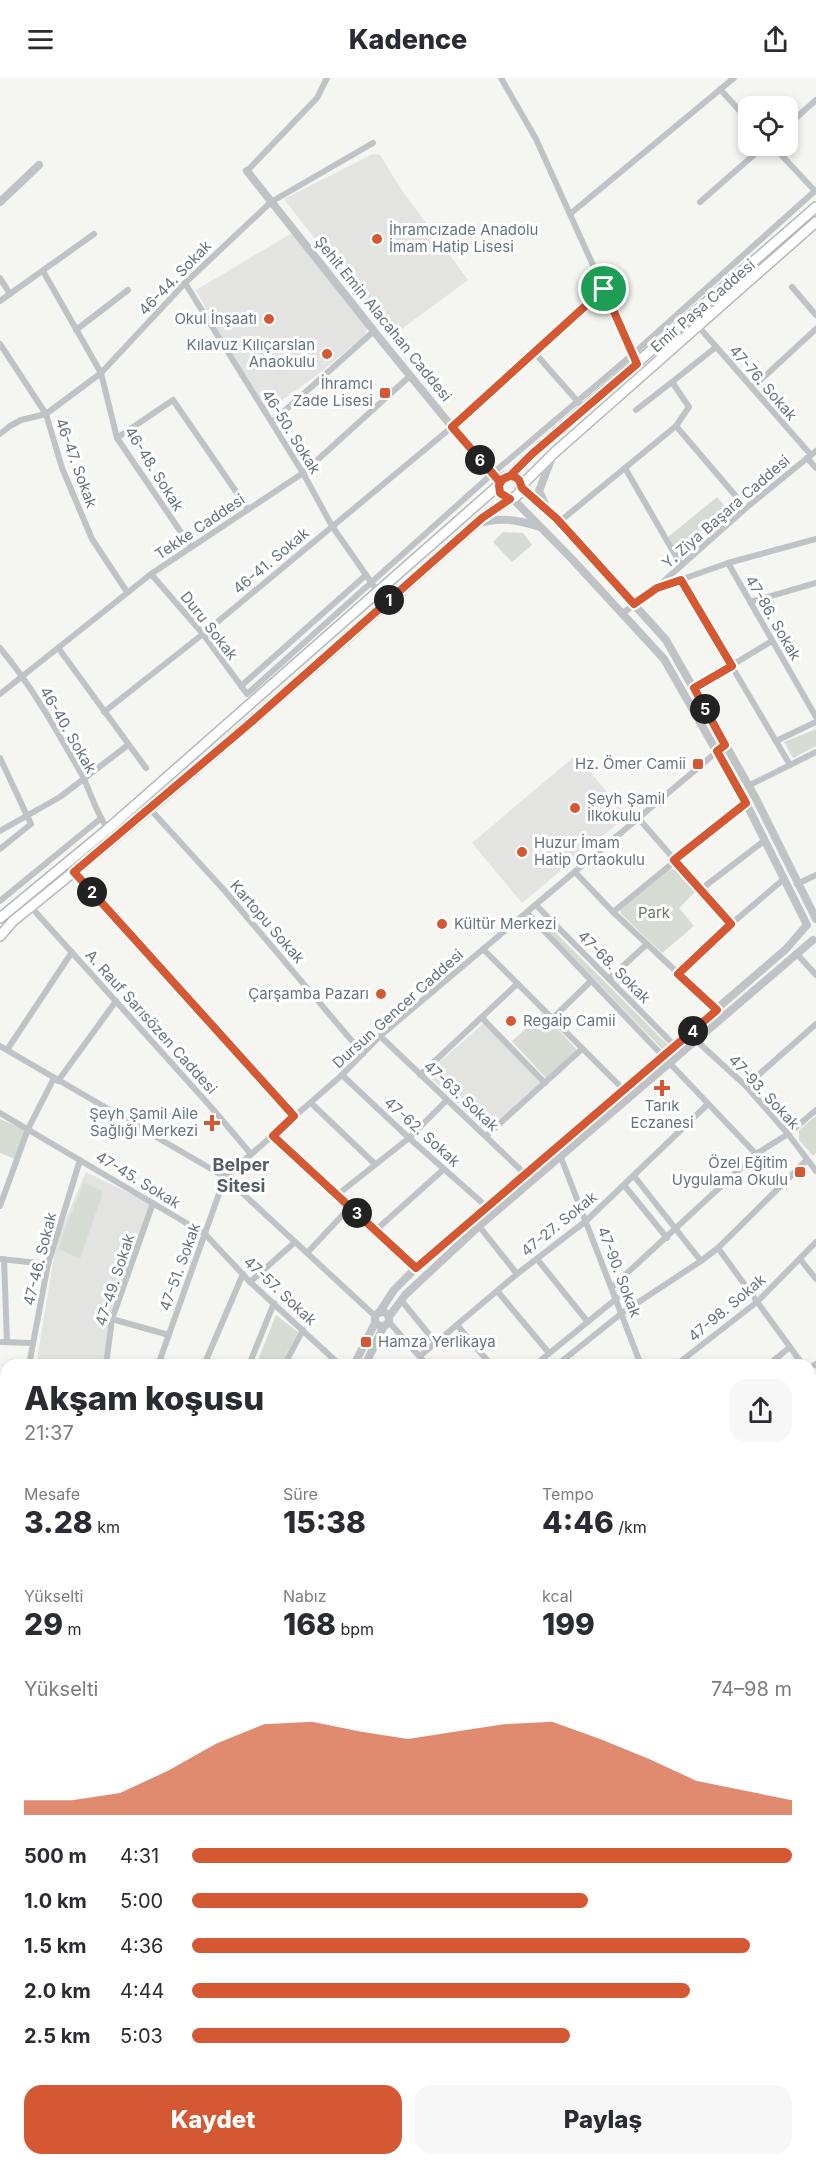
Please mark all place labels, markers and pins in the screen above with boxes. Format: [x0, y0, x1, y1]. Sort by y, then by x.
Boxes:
place label: İhramcızade Anadolu İmam Hatip Lisesi [389, 220, 538, 256]
marker: İhramcızade Anadolu İmam Hatip Lisesi [370, 232, 384, 246]
pin [578, 263, 629, 314]
place label: Okul İnşaatı [174, 309, 257, 328]
marker: Okul İnşaatı [262, 312, 276, 326]
place label: Kılavuz Kılıçarslan Anaokulu [187, 335, 315, 371]
marker: Kılavuz Kılıçarslan Anaokulu [320, 347, 334, 361]
place label: İhramcı Zade Lisesi [293, 374, 373, 410]
marker: İhramcı Zade Lisesi [378, 386, 392, 400]
pin: 6 [465, 445, 495, 475]
pin: 1 [374, 585, 404, 615]
pin: 5 [690, 694, 720, 724]
place label: Hz. Ömer Camii [575, 754, 686, 773]
marker: Hz. Ömer Camii [691, 757, 705, 771]
place label: Şeyh Şamil İlkokulu [587, 789, 665, 825]
marker: Şeyh Şamil İlkokulu [568, 801, 582, 815]
place label: Huzur İmam Hatip Ortaokulu [534, 833, 645, 869]
marker: Huzur İmam Hatip Ortaokulu [515, 845, 529, 859]
pin: 2 [77, 877, 107, 907]
place label: Kültür Merkezi [454, 914, 556, 933]
marker: Kültür Merkezi [435, 917, 449, 931]
place label: Çarşamba Pazarı [248, 984, 369, 1003]
marker: Çarşamba Pazarı [374, 987, 388, 1001]
place label: Regaip Camii [523, 1011, 616, 1030]
marker: Regaip Camii [504, 1014, 518, 1028]
pin: 4 [678, 1016, 708, 1046]
marker: Tarık Eczanesi [655, 1081, 669, 1095]
place label: Tarık Eczanesi [630, 1096, 694, 1132]
place label: Şeyh Şamil Aile Sağlığı Merkezi [89, 1104, 198, 1140]
marker: Şeyh Şamil Aile Sağlığı Merkezi [203, 1114, 221, 1132]
place label: Özel Eğitim Uygulama Okulu [672, 1153, 788, 1189]
marker: Özel Eğitim Uygulama Okulu [793, 1165, 807, 1179]
pin: 3 [342, 1198, 372, 1228]
place label: Hamza Yerlikaya [378, 1332, 496, 1351]
marker: Hamza Yerlikaya [359, 1335, 373, 1349]

